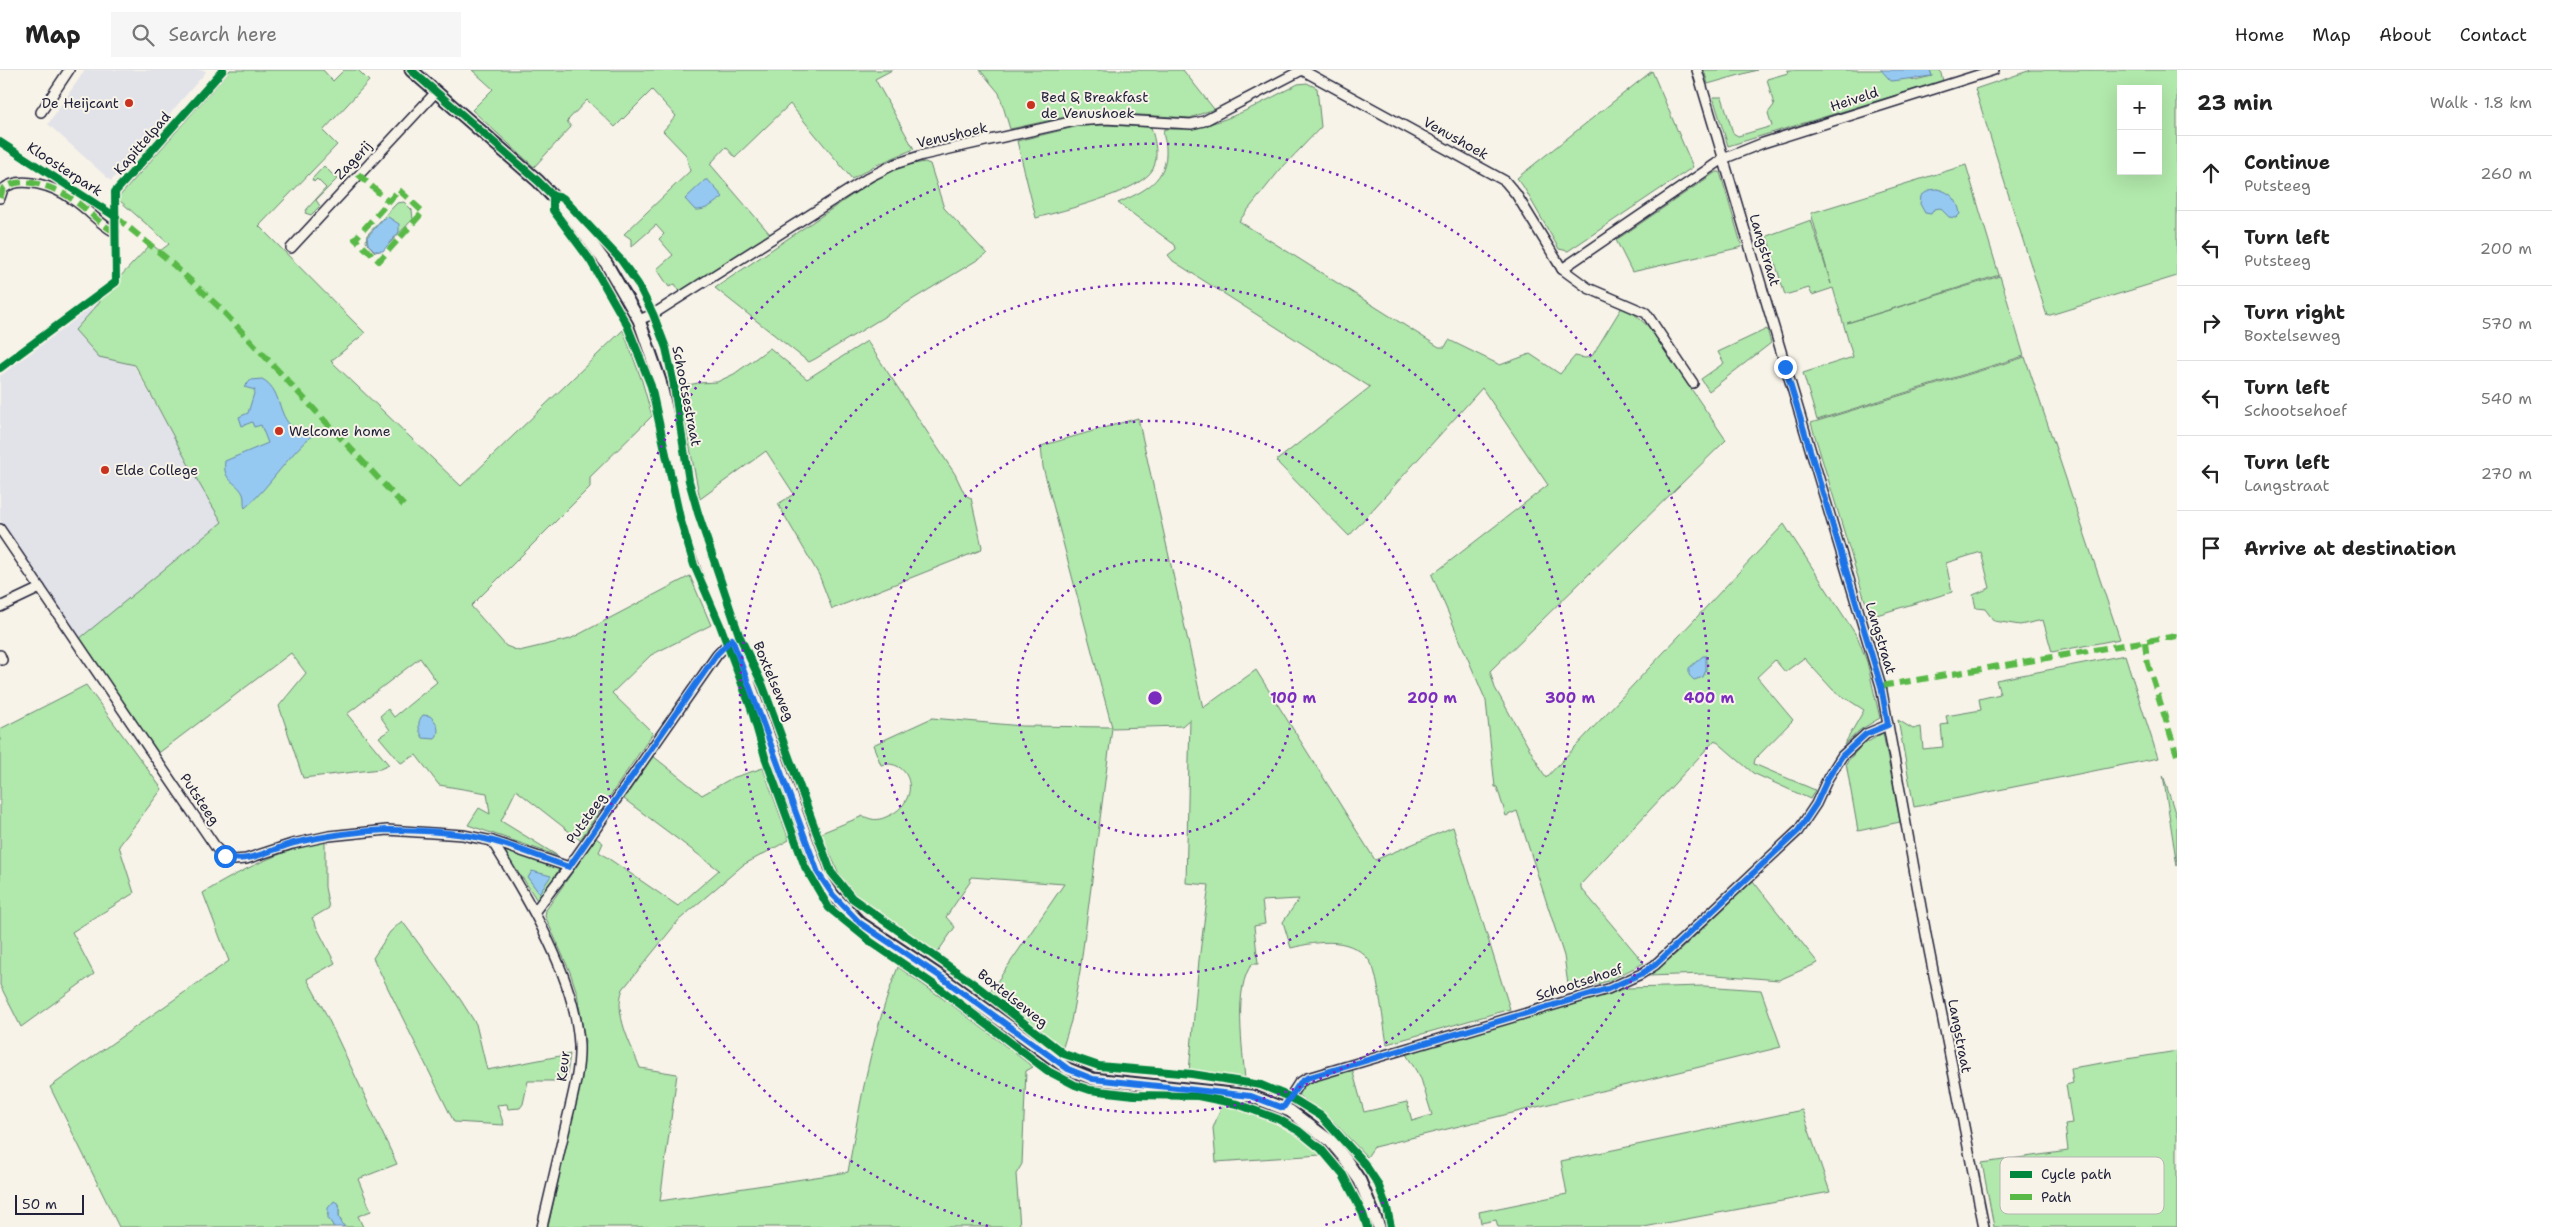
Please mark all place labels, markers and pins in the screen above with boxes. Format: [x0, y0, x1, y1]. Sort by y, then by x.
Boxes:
place label: Bed & Breakfast de Venushoek [1041, 88, 1148, 122]
place label: De Heijcant [42, 94, 119, 112]
marker: De Heijcant [123, 97, 135, 109]
marker: Bed & Breakfast de Venushoek [1025, 99, 1037, 111]
place label: Welcome home [289, 422, 391, 440]
marker: Welcome home [273, 425, 285, 437]
place label: Elde College [115, 461, 198, 479]
marker: Elde College [99, 464, 111, 476]
centre of rings [1146, 689, 1164, 707]

